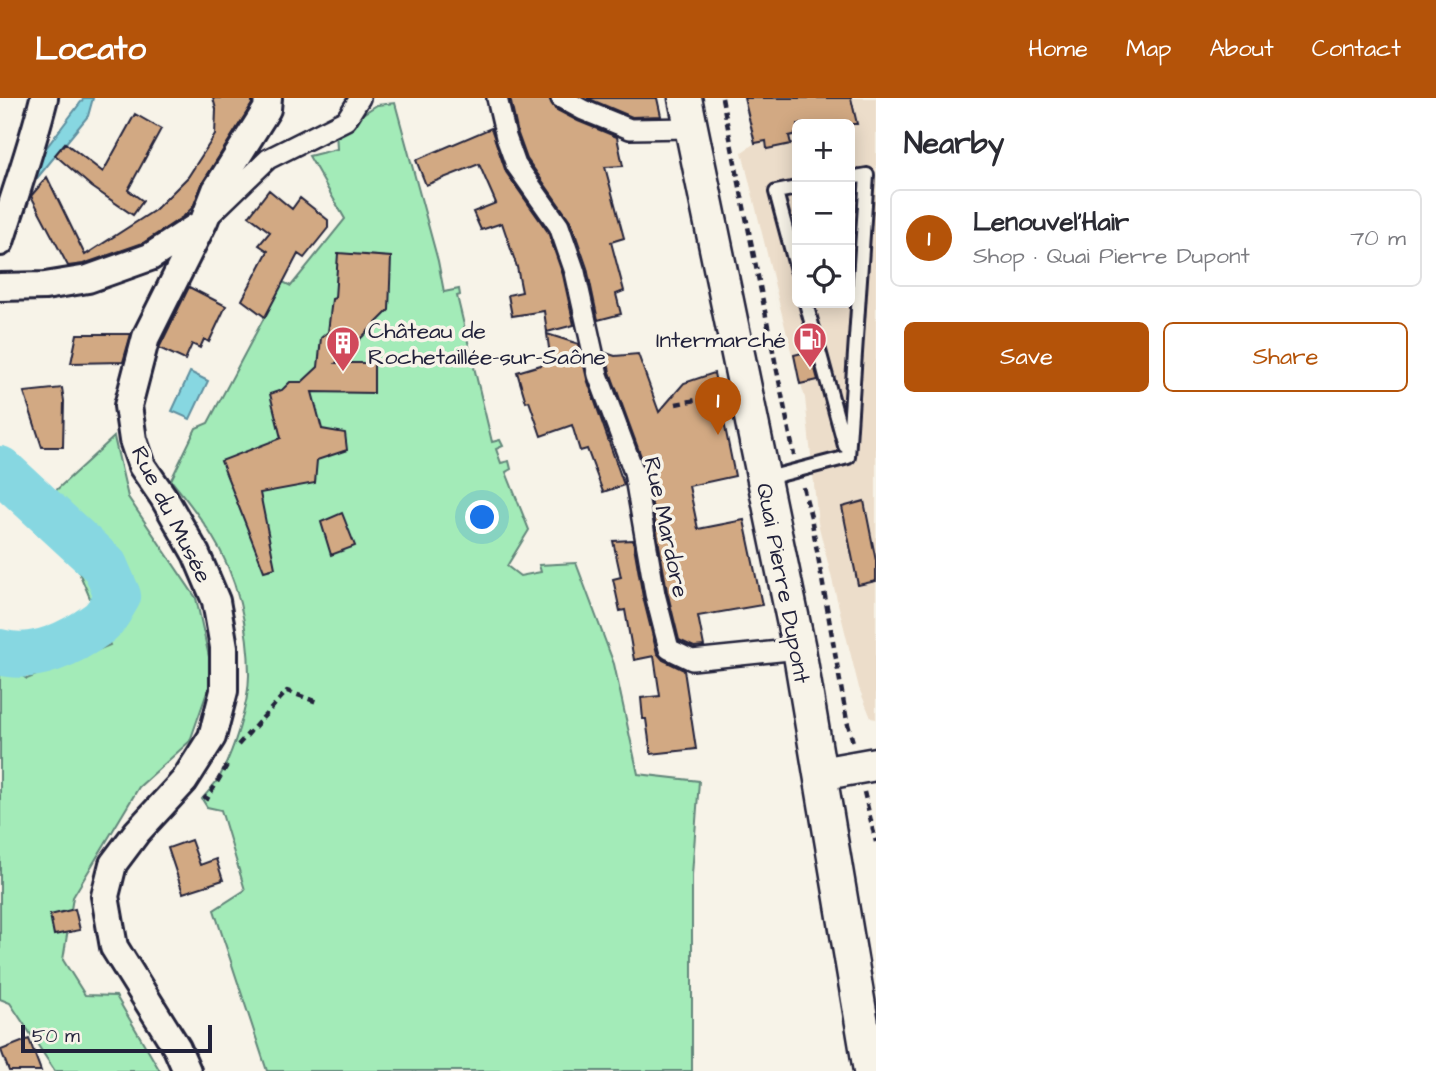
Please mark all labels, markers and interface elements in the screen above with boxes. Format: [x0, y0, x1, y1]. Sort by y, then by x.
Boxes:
text: Locato [35, 26, 146, 72]
text: Home [1028, 32, 1088, 66]
text: Map [1126, 32, 1171, 66]
text: About [1209, 32, 1274, 66]
text: Contact [1312, 32, 1401, 66]
map controls [792, 119, 855, 308]
button: + [792, 119, 855, 182]
text: Nearby [904, 123, 1004, 165]
button: − [792, 182, 855, 245]
text: Lenouvel'Hair [973, 204, 1129, 240]
text: 1 [928, 222, 930, 254]
text: 70 m [1350, 222, 1406, 254]
text: Shop · Quai Pierre Dupont [973, 240, 1250, 272]
button: locate [792, 245, 855, 308]
place label: Château de Rochetaillée-sur-Saône [368, 315, 606, 373]
fuel station icon: Intermarché [791, 320, 829, 369]
button: Save [904, 322, 1149, 392]
button: Share [1163, 322, 1408, 392]
building icon: Château de Rochetaillée-sur-Saône [324, 324, 362, 373]
place label: Intermarché [656, 324, 786, 356]
pin: 1 [695, 377, 741, 435]
street label: Rue du Musée [123, 441, 219, 588]
street label: Rue Mardore [636, 454, 697, 600]
street label: Quai Pierre Dupont [748, 480, 818, 687]
your location [465, 500, 499, 534]
scale bar [21, 1022, 212, 1054]
text: 50 m [32, 1023, 80, 1050]

